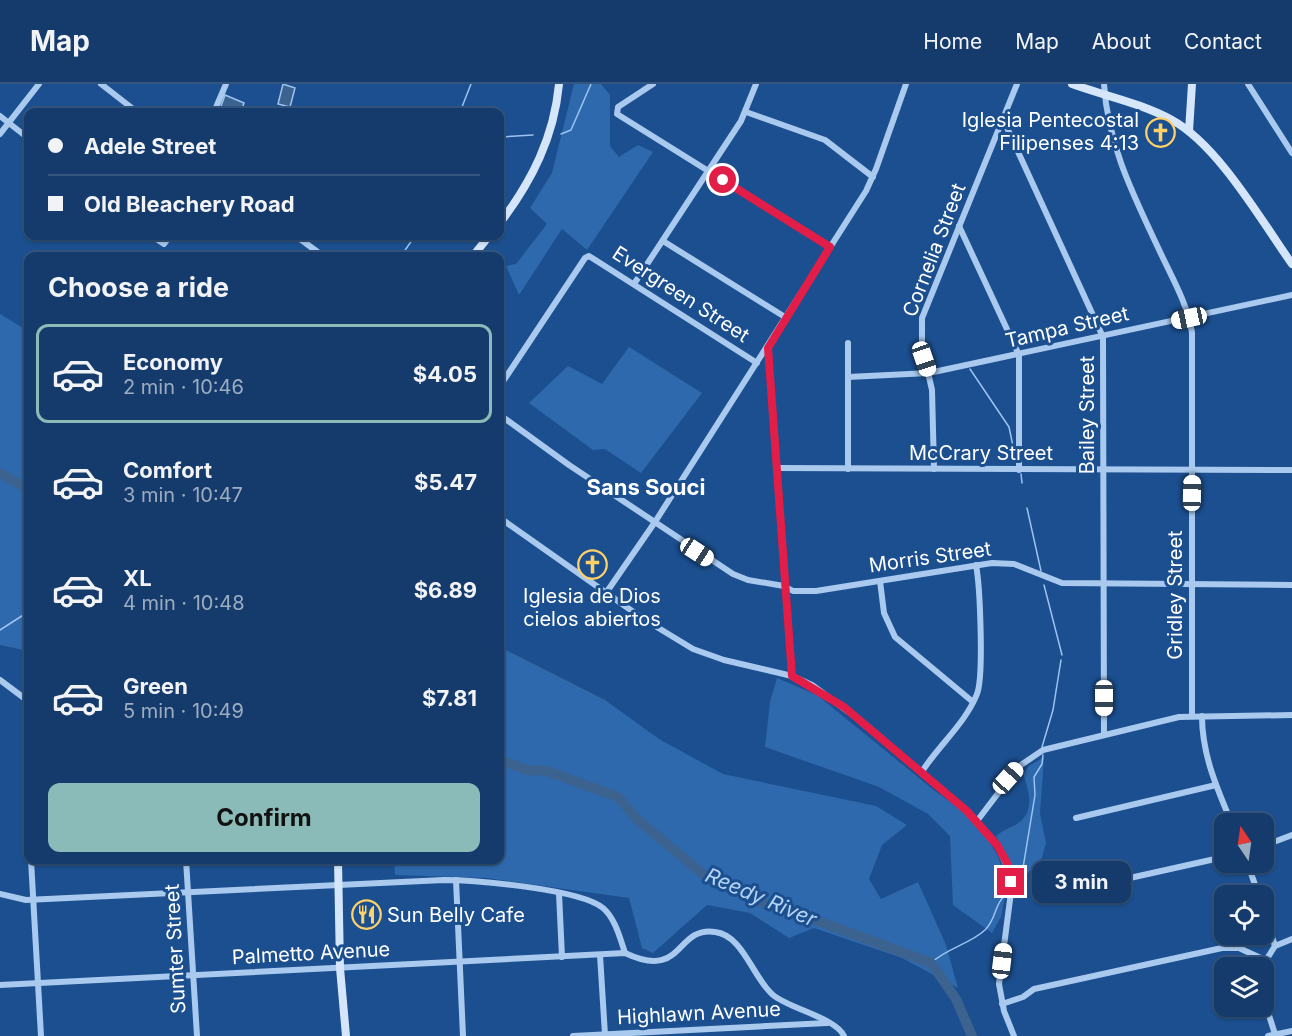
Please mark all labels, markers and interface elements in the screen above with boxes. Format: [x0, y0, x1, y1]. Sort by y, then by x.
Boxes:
text: Map [30, 24, 90, 58]
text: Home [923, 29, 982, 54]
text: Map [1015, 29, 1059, 54]
text: About [1092, 29, 1151, 54]
text: Contact [1184, 29, 1262, 54]
place label: Iglesia Pentecostal Filipenses 4:13 [962, 108, 1139, 155]
church icon: Iglesia Pentecostal Filipenses 4:13 [1144, 116, 1176, 148]
text: Adele Street [84, 133, 216, 159]
route start [709, 166, 736, 193]
street label: Cornelia Street [898, 180, 971, 320]
text: Old Bleachery Road [84, 191, 295, 217]
street label: Evergreen Street [608, 241, 754, 347]
text: Choose a ride [48, 271, 229, 304]
street label: Tampa Street [1003, 301, 1131, 353]
car [1170, 305, 1208, 331]
car [910, 339, 938, 379]
icon: car [51, 347, 105, 401]
text: Economy [123, 349, 223, 375]
street label: Bailey Street [1075, 355, 1099, 474]
text: $4.05 [413, 361, 477, 387]
text: 2 min · 10:46 [123, 375, 244, 399]
street label: McCrary Street [909, 441, 1053, 465]
icon: car [51, 455, 105, 509]
text: Comfort [123, 457, 212, 483]
text: $5.47 [414, 469, 477, 495]
district label: Sans Souci [587, 474, 705, 500]
car [1183, 475, 1201, 511]
text: 3 min · 10:47 [123, 483, 243, 507]
street label: Gridley Street [1163, 530, 1187, 660]
car [677, 535, 717, 569]
street label: Morris Street [867, 536, 993, 577]
church icon: Iglesia de Dios cielos abiertos [576, 549, 608, 581]
icon: car [51, 563, 105, 617]
text: XL [123, 565, 152, 591]
text: $6.89 [414, 577, 477, 603]
place label: Iglesia de Dios cielos abiertos [523, 584, 661, 631]
text: 4 min · 10:48 [123, 591, 245, 615]
icon: car [51, 671, 105, 725]
text: Green [123, 673, 188, 699]
car [1095, 680, 1113, 716]
text: $7.81 [422, 685, 477, 711]
text: 5 min · 10:49 [123, 699, 244, 723]
car [989, 759, 1027, 797]
button: Confirm [48, 783, 480, 852]
north arrow [1214, 813, 1274, 873]
map controls [1214, 813, 1274, 1017]
callout: 3 min [1032, 861, 1131, 903]
water label: Reedy River [702, 862, 821, 932]
route end [997, 868, 1024, 895]
text: 3 min [1055, 870, 1108, 894]
street label: Sumter Street [160, 883, 190, 1014]
button: locate [1214, 885, 1274, 945]
restaurant icon: Sun Belly Cafe [350, 899, 382, 931]
place label: Sun Belly Cafe [387, 903, 525, 927]
street label: Palmetto Avenue [231, 937, 391, 969]
car [991, 942, 1013, 980]
button: layers [1214, 957, 1274, 1017]
street label: Highlawn Avenue [617, 997, 781, 1029]

